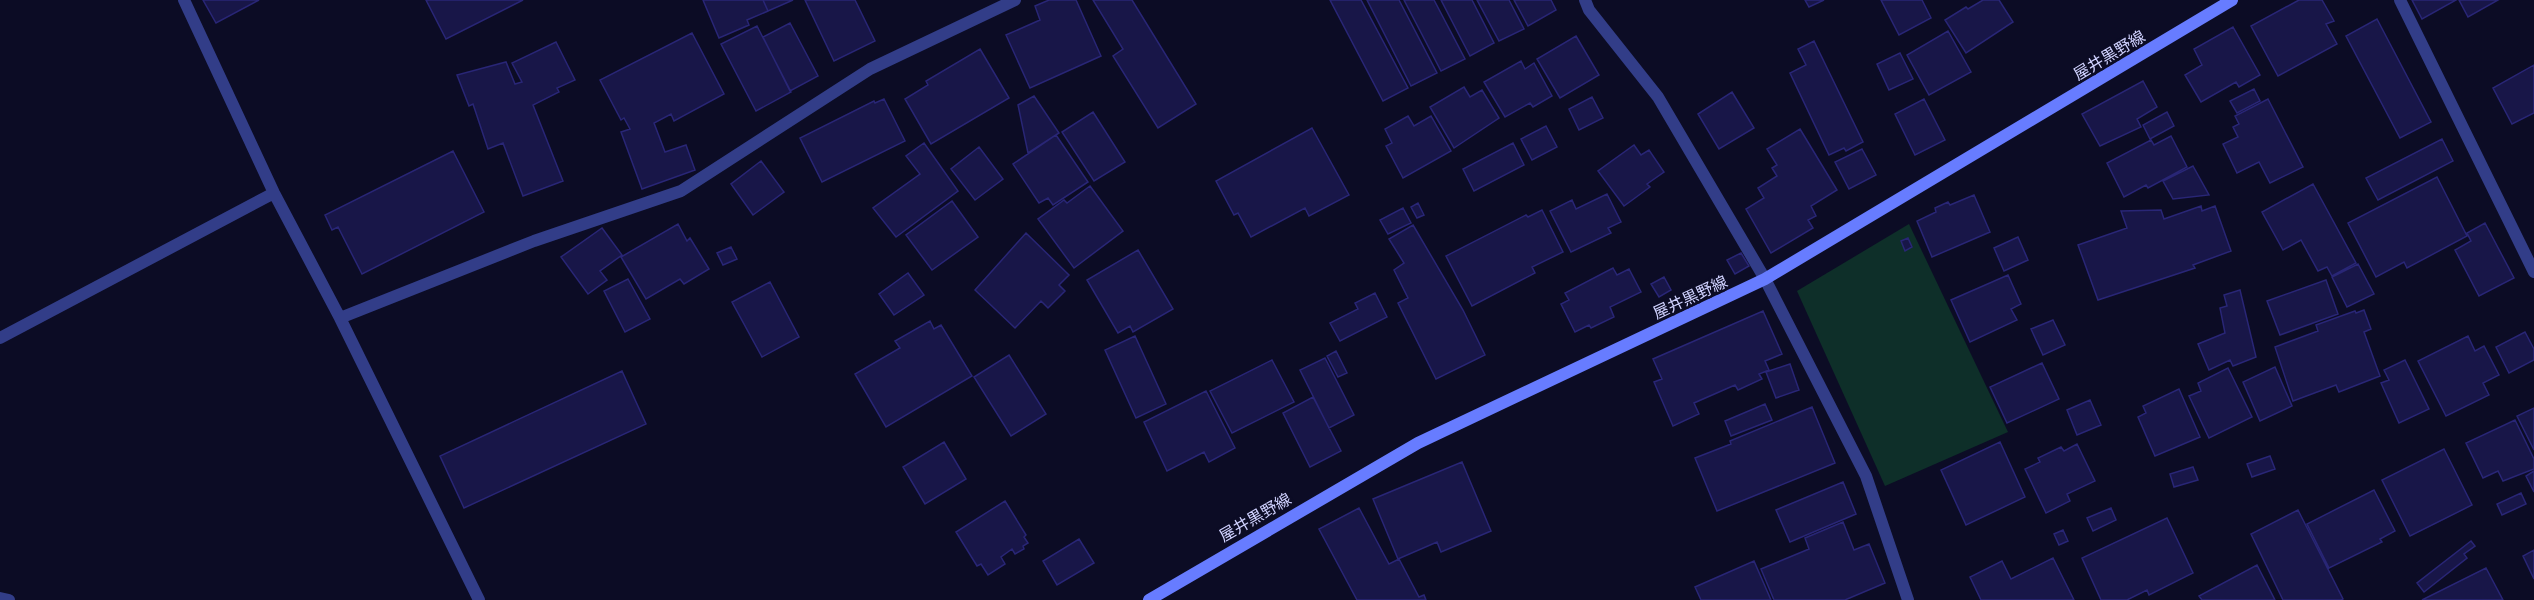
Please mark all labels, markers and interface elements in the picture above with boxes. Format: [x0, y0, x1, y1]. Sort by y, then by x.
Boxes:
street label: 屋井黒野線 [2069, 25, 2149, 85]
street label: 屋井黒野線 [1649, 270, 1731, 324]
street label: 屋井黒野線 [1215, 487, 1295, 547]

